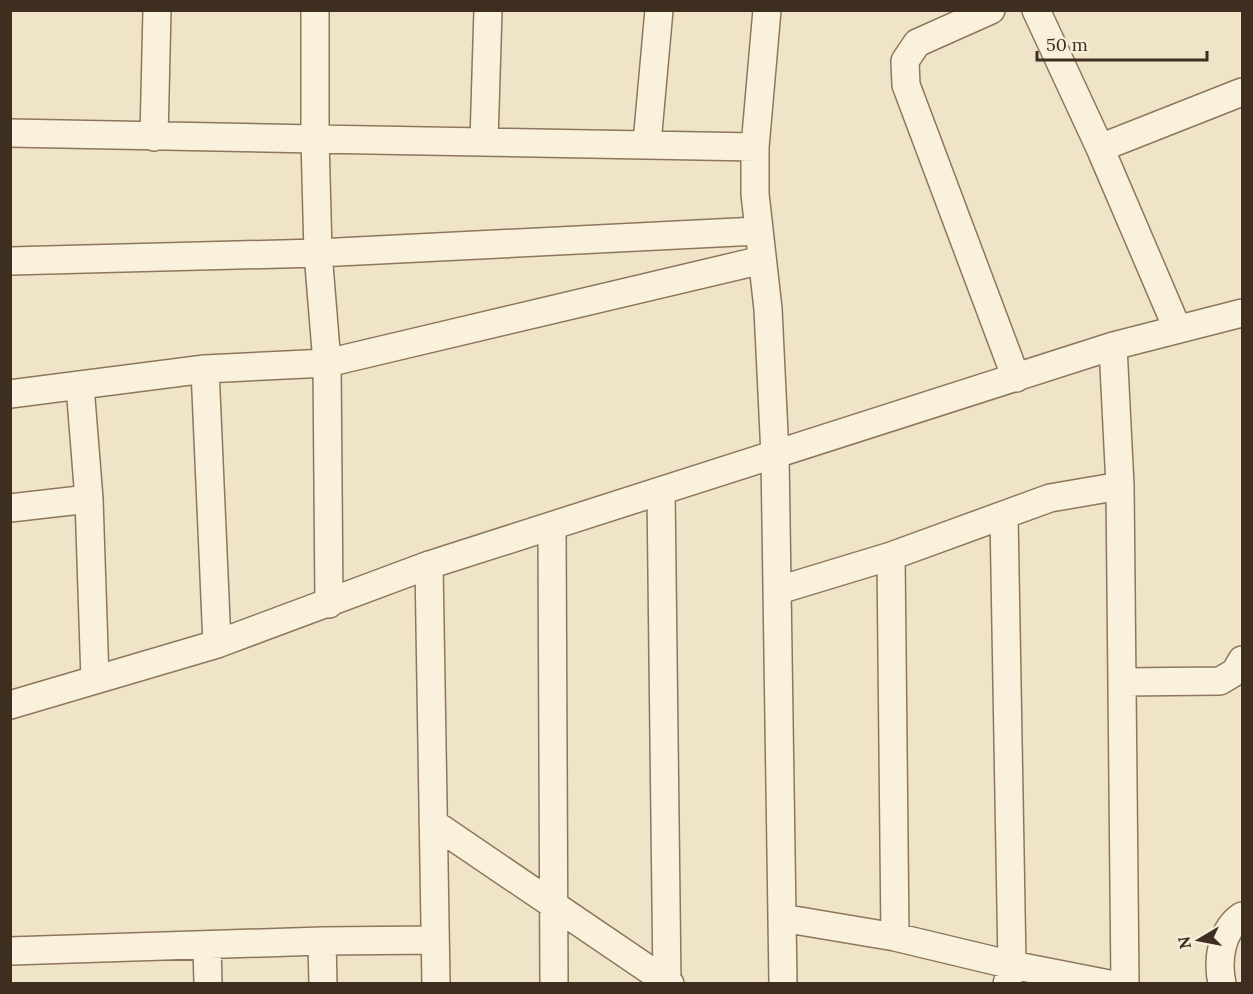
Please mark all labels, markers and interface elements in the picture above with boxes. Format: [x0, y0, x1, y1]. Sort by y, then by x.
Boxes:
scale bar [1037, 24, 1206, 62]
text: 50 m [1046, 33, 1088, 56]
north arrow [1169, 910, 1229, 970]
text: N [1173, 935, 1195, 950]

